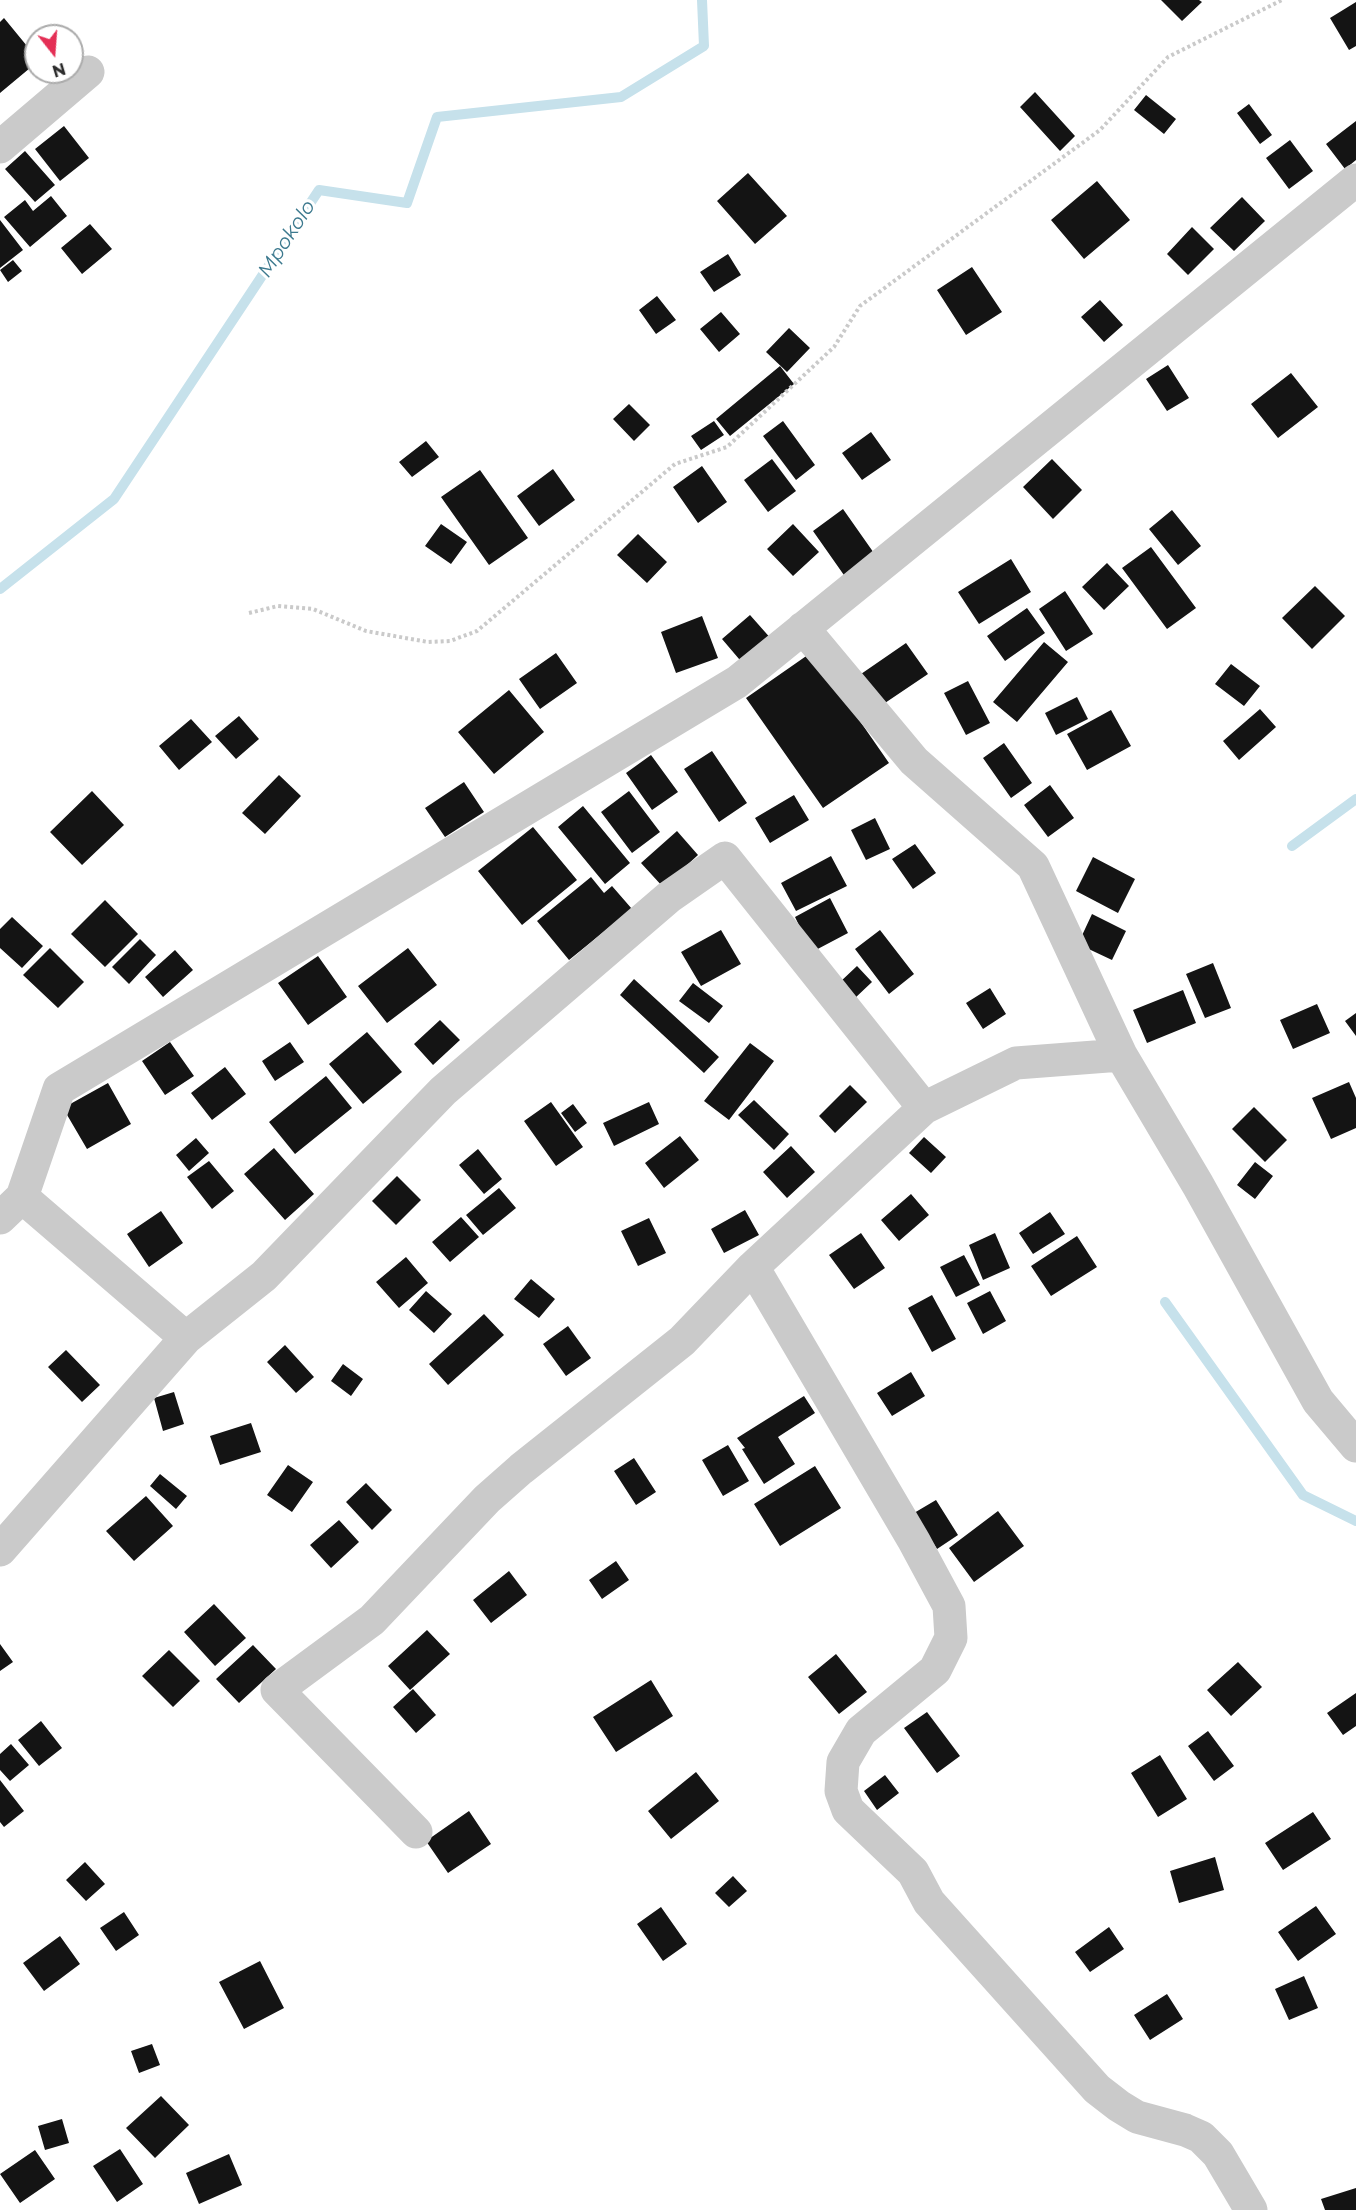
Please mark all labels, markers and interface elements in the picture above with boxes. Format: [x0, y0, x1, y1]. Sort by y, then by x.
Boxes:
north arrow [24, 24, 84, 84]
text: N [50, 59, 68, 81]
water label: Mpokolo [253, 196, 321, 282]

